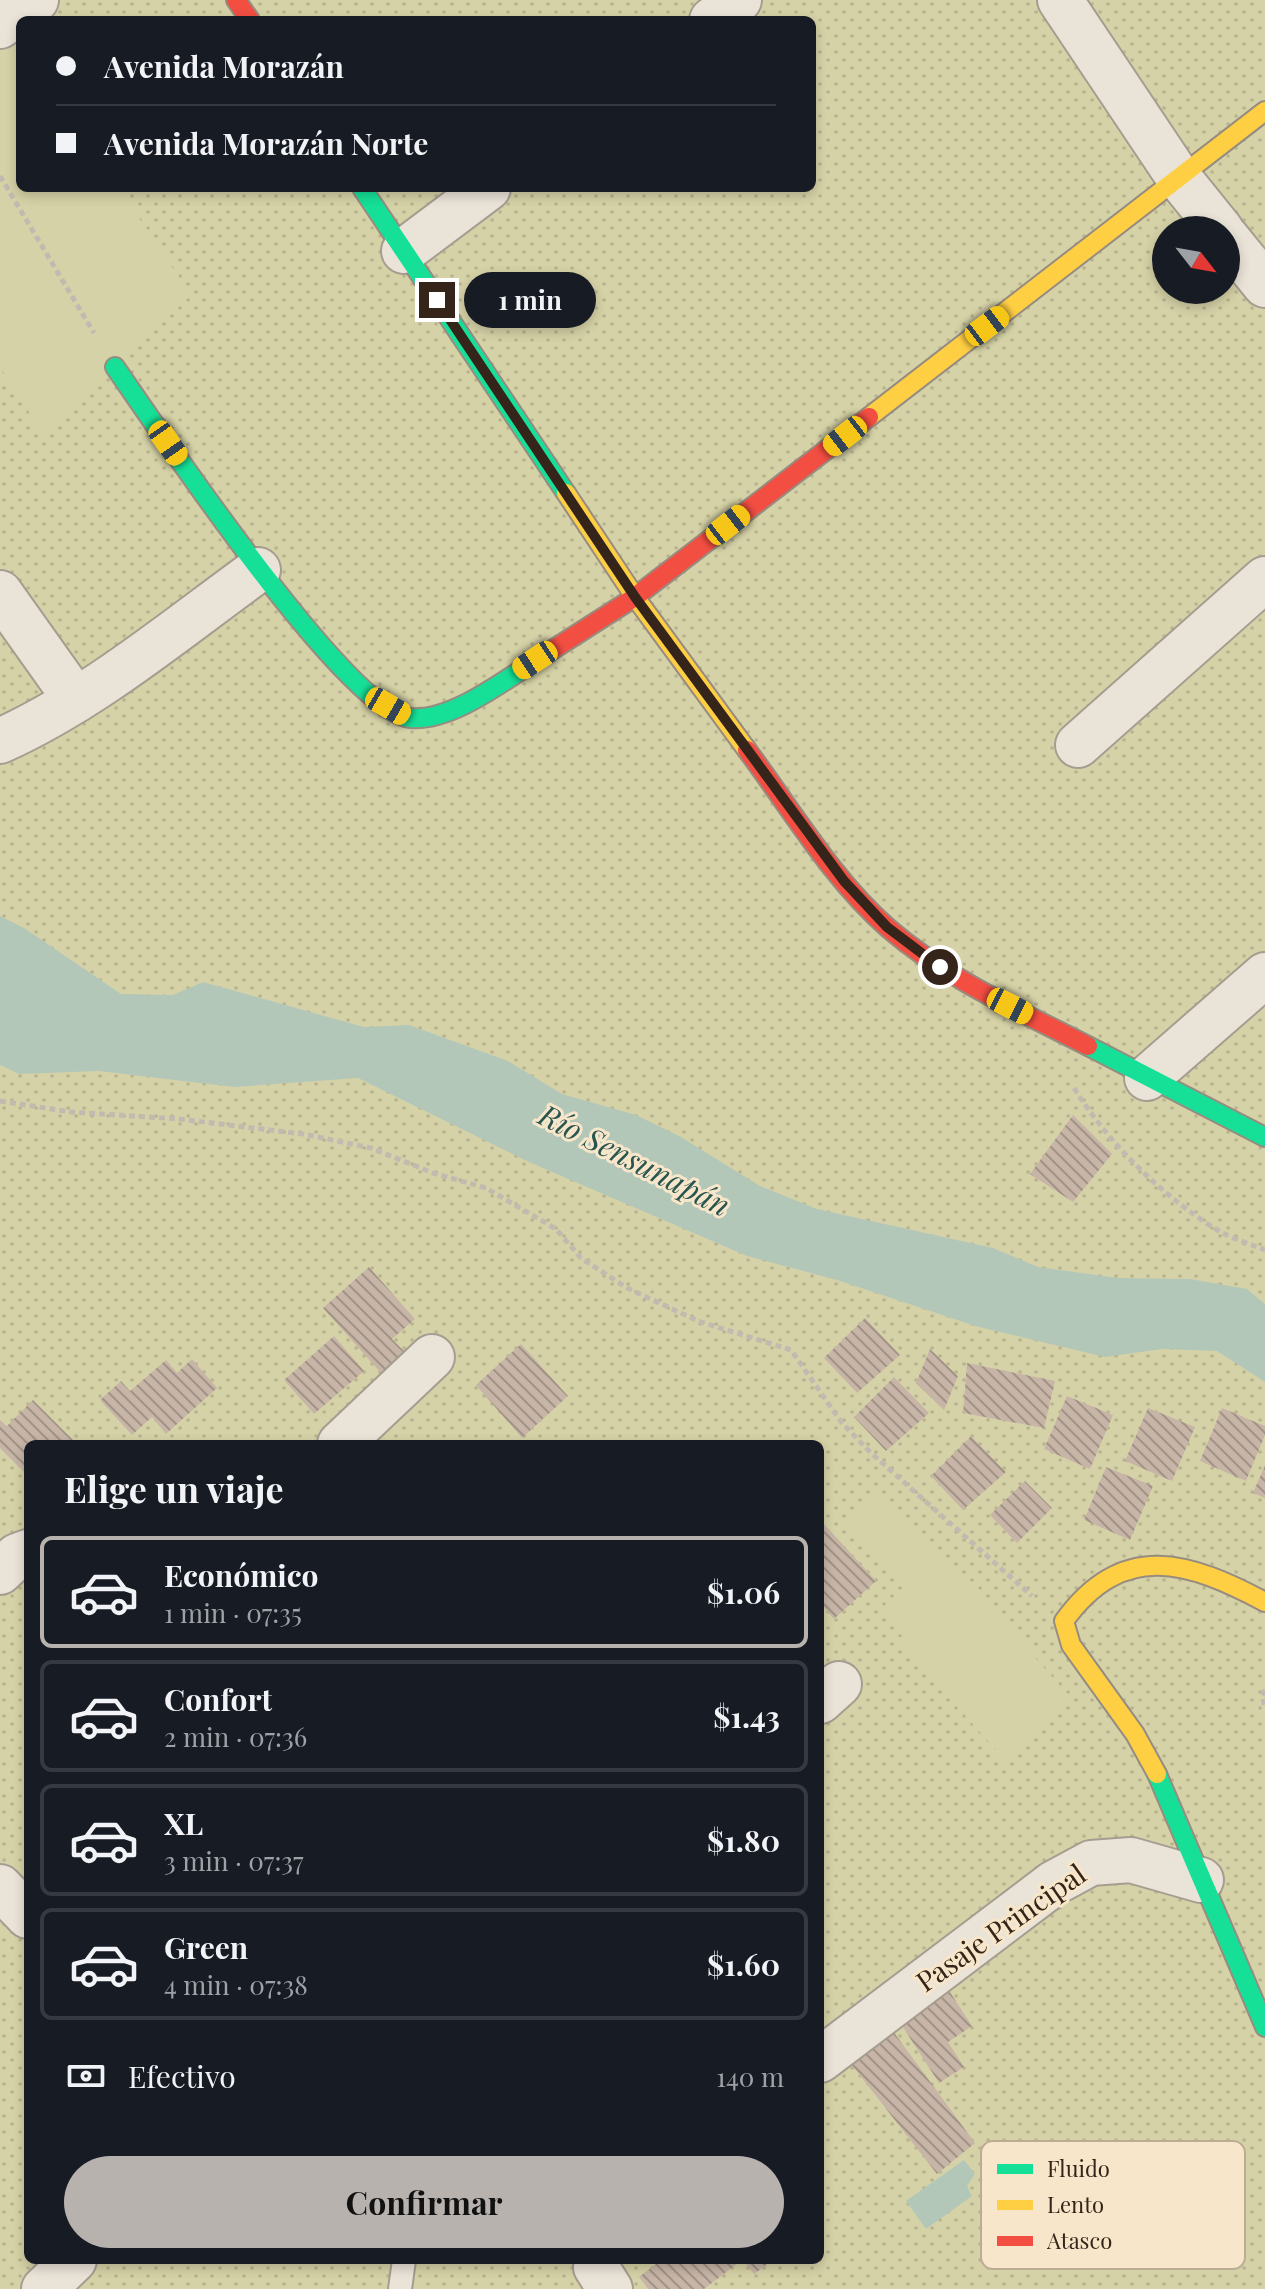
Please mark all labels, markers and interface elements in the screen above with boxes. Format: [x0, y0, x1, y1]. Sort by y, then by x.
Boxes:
text: Avenida Morazán [104, 46, 344, 86]
text: Avenida Morazán Norte [104, 123, 428, 163]
north arrow [1152, 216, 1240, 304]
map controls [1152, 216, 1240, 304]
callout: 1 min [465, 272, 597, 328]
route end [419, 282, 455, 318]
text: 1 min [498, 282, 562, 317]
car [961, 302, 1013, 350]
car [819, 412, 871, 460]
car [144, 416, 192, 470]
car [702, 501, 754, 549]
car [508, 637, 562, 683]
car [361, 684, 415, 728]
route start [922, 949, 958, 985]
car [983, 984, 1037, 1028]
water label: Río Sensunapán [532, 1093, 737, 1225]
text: Elige un viaje [64, 1464, 284, 1512]
text: Económico [164, 1555, 319, 1595]
icon: car [68, 1556, 140, 1628]
text: $1.06 [707, 1572, 780, 1612]
text: 1 min · 07:35 [164, 1595, 302, 1630]
text: Confort [164, 1679, 272, 1719]
icon: car [68, 1680, 140, 1752]
text: $1.43 [713, 1696, 780, 1736]
text: 2 min · 07:36 [164, 1719, 307, 1754]
text: XL [164, 1803, 203, 1843]
icon: car [68, 1804, 140, 1876]
text: $1.80 [707, 1820, 780, 1860]
text: 3 min · 07:37 [164, 1843, 304, 1878]
street label: Pasaje Principal [908, 1855, 1092, 1999]
text: Green [164, 1927, 248, 1967]
icon: car [68, 1928, 140, 2000]
text: $1.60 [707, 1944, 780, 1984]
text: 4 min · 07:38 [164, 1967, 308, 2002]
icon: cash [64, 2054, 108, 2098]
text: Efectivo [128, 2056, 236, 2096]
text: 140 m [716, 2059, 784, 2094]
legend [981, 2141, 1245, 2269]
text: Fluido [1047, 2153, 1110, 2183]
button: Confirmar [64, 2156, 784, 2248]
text: Lento [1047, 2189, 1104, 2219]
text: Atasco [1046, 2225, 1112, 2255]

